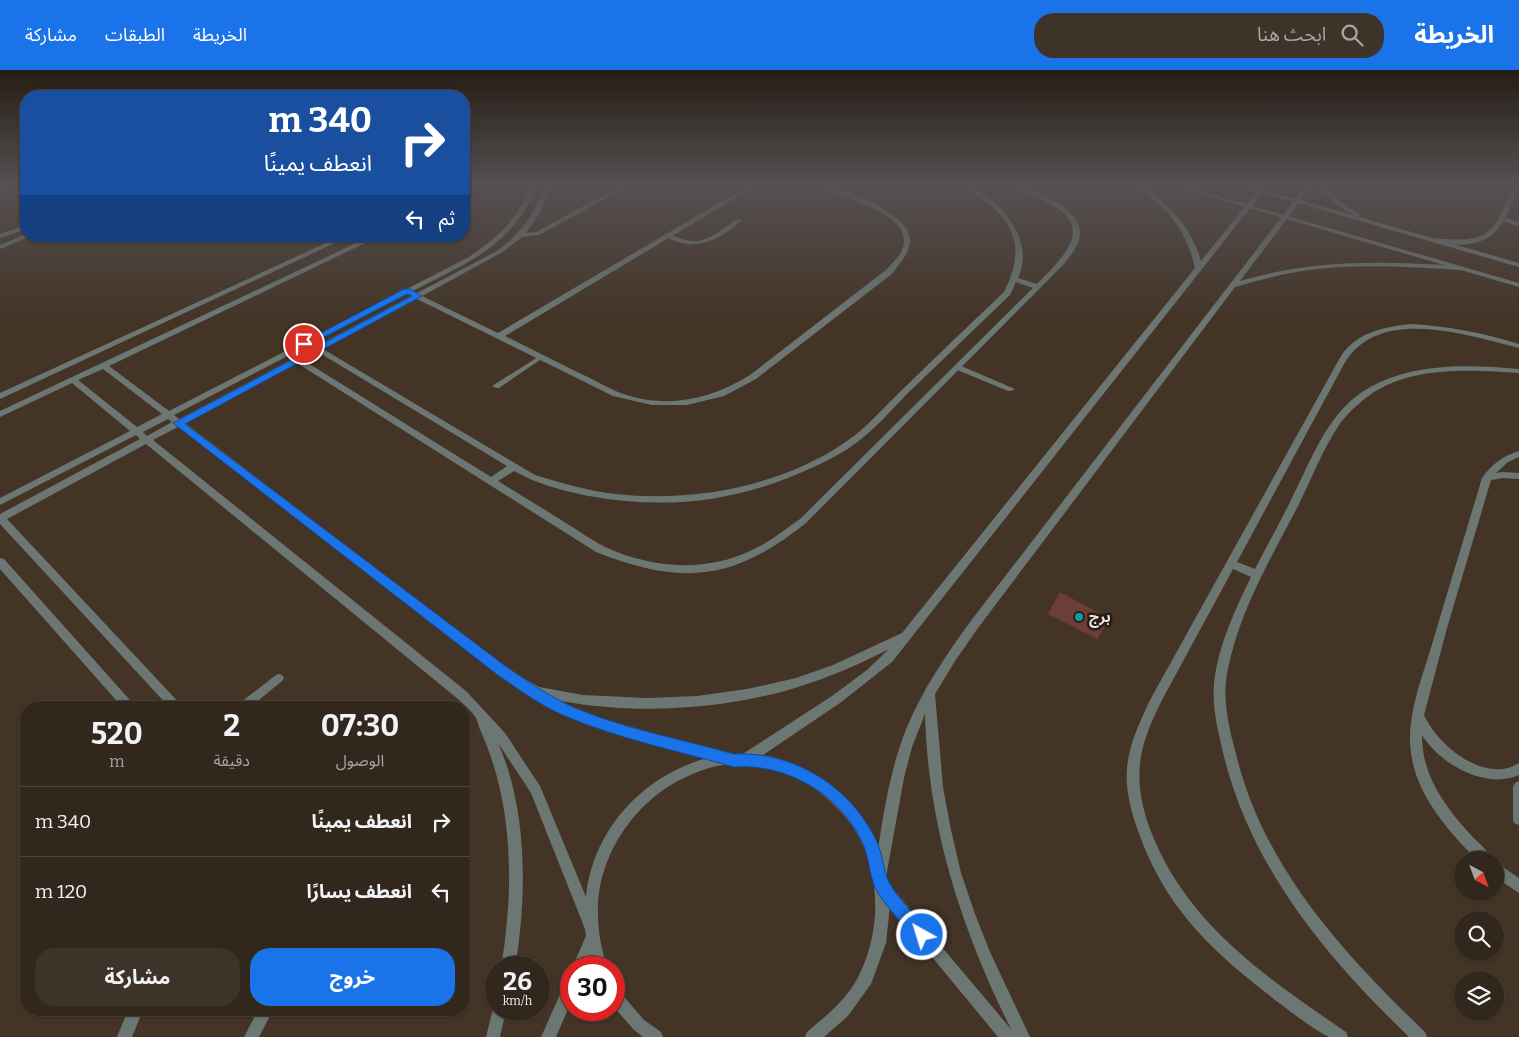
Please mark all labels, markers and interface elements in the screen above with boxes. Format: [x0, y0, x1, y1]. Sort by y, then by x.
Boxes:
search box [1034, 13, 1384, 58]
icon: search [1338, 21, 1366, 49]
text: الخريطة [1414, 21, 1494, 49]
text: ابحث هنا [1257, 23, 1326, 46]
text: مشاركة [25, 24, 77, 46]
text: الطبقات [105, 24, 165, 46]
text: الخريطة [193, 24, 247, 46]
text: 340 m [269, 99, 372, 141]
icon: right [390, 110, 455, 175]
text: انعطف يمينًا [264, 150, 372, 177]
icon: left [401, 205, 429, 233]
text: ثم [439, 207, 455, 230]
pin [283, 323, 325, 365]
icon: arrive [290, 330, 318, 358]
place label: برج [1089, 608, 1111, 628]
marker: برج [1073, 611, 1085, 623]
text: 2 [223, 708, 240, 744]
text: 07:30 [321, 708, 399, 744]
text: 520 [91, 716, 143, 752]
text: دقيقة [214, 751, 250, 770]
text: الوصول [336, 751, 384, 770]
text: m [109, 752, 124, 771]
icon: right [427, 808, 455, 836]
text: 340 m [35, 810, 91, 833]
text: انعطف يمينًا [311, 810, 412, 833]
north arrow [1454, 851, 1504, 901]
map controls [1454, 851, 1504, 1021]
icon: left [427, 878, 455, 906]
text: 120 m [35, 880, 87, 903]
text: انعطف يسارًا [307, 880, 412, 903]
position arrow [895, 908, 947, 960]
button: search [1454, 911, 1504, 961]
button: مشاركة [35, 948, 240, 1006]
button: خروج [250, 948, 455, 1006]
speed limit sign: 30 [560, 956, 625, 1021]
text: 26 [503, 967, 532, 997]
button: layers [1454, 971, 1504, 1021]
text: km/h [503, 994, 532, 1008]

